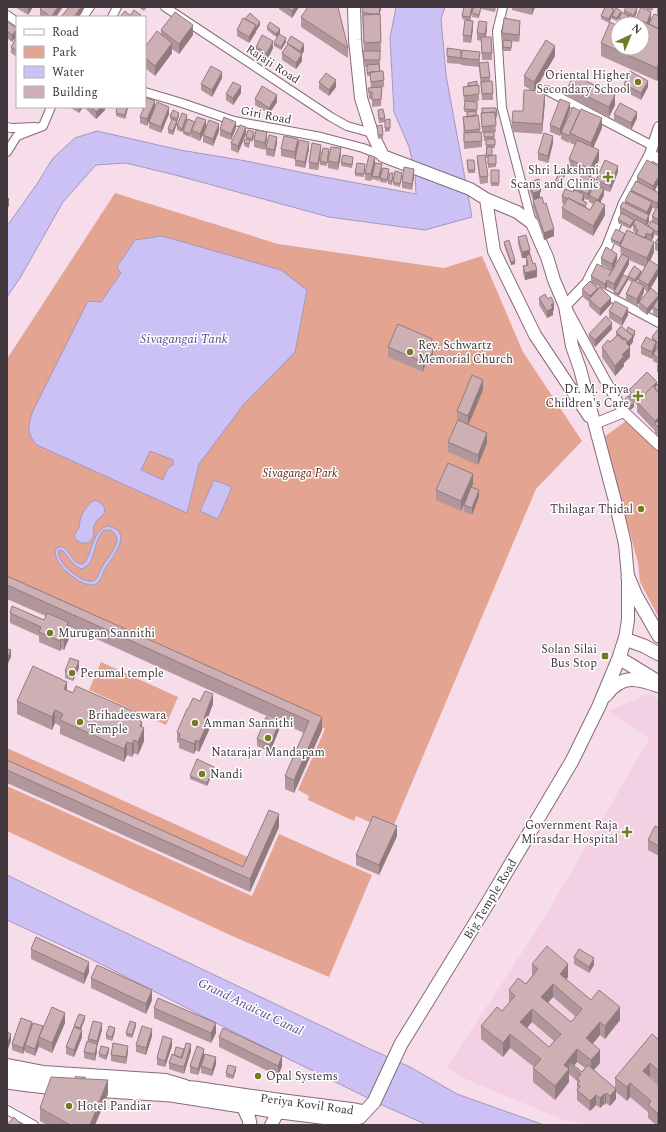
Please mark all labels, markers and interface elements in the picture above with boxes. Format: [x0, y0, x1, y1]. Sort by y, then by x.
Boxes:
legend [16, 16, 146, 108]
north arrow [610, 16, 650, 56]
text: N [627, 20, 646, 38]
text: Road [52, 23, 79, 42]
street label: Rajaji Road [242, 40, 304, 89]
text: Park [52, 43, 77, 62]
text: Water [52, 63, 84, 82]
place label: Oriental Higher Secondary School [536, 66, 630, 99]
marker: Oriental Higher Secondary School [633, 77, 643, 87]
text: Building [52, 83, 98, 102]
street label: Giri Road [239, 101, 293, 130]
place label: Shri Lakshmi Scans and Clinic [511, 161, 599, 194]
marker: Shri Lakshmi Scans and Clinic [602, 171, 614, 183]
water label: Sivagangai Tank [140, 329, 228, 349]
place label: Rev. Schwartz Memorial Church [418, 336, 513, 369]
marker: Rev. Schwartz Memorial Church [405, 347, 415, 357]
place label: Dr. M. Priya Children's Care [545, 380, 629, 413]
marker: Dr. M. Priya Children's Care [632, 390, 644, 402]
park label: Sivaganga Park [262, 464, 338, 483]
place label: Thilagar Thidal [550, 500, 633, 519]
marker: Thilagar Thidal [636, 504, 646, 514]
place label: Murugan Sannithi [58, 624, 155, 643]
marker: Murugan Sannithi [45, 628, 55, 638]
place label: Solan Silai Bus Stop [541, 640, 597, 673]
marker: Solan Silai Bus Stop [600, 651, 610, 661]
place label: Perumal temple [80, 664, 164, 683]
marker: Perumal temple [67, 668, 77, 678]
place label: Brihadeeswara Temple [88, 706, 167, 739]
place label: Amman Sannithi [203, 714, 294, 733]
marker: Brihadeeswara Temple [75, 717, 85, 727]
marker: Amman Sannithi [190, 718, 200, 728]
marker: Natarajar Mandapam [263, 733, 273, 743]
place label: Natarajar Mandapam [211, 743, 325, 762]
place label: Nandi [210, 765, 243, 784]
marker: Nandi [197, 769, 207, 779]
place label: Government Raja Mirasdar Hospital [521, 816, 618, 849]
marker: Government Raja Mirasdar Hospital [621, 826, 633, 838]
street label: Big Temple Road [459, 855, 522, 943]
water label: Grand Anaicut Canal [195, 973, 307, 1041]
place label: Opal Systems [266, 1067, 338, 1086]
marker: Opal Systems [253, 1071, 263, 1081]
street label: Periya Kovil Road [259, 1089, 355, 1121]
place label: Hotel Pandiar [77, 1097, 151, 1116]
marker: Hotel Pandiar [64, 1101, 74, 1111]

